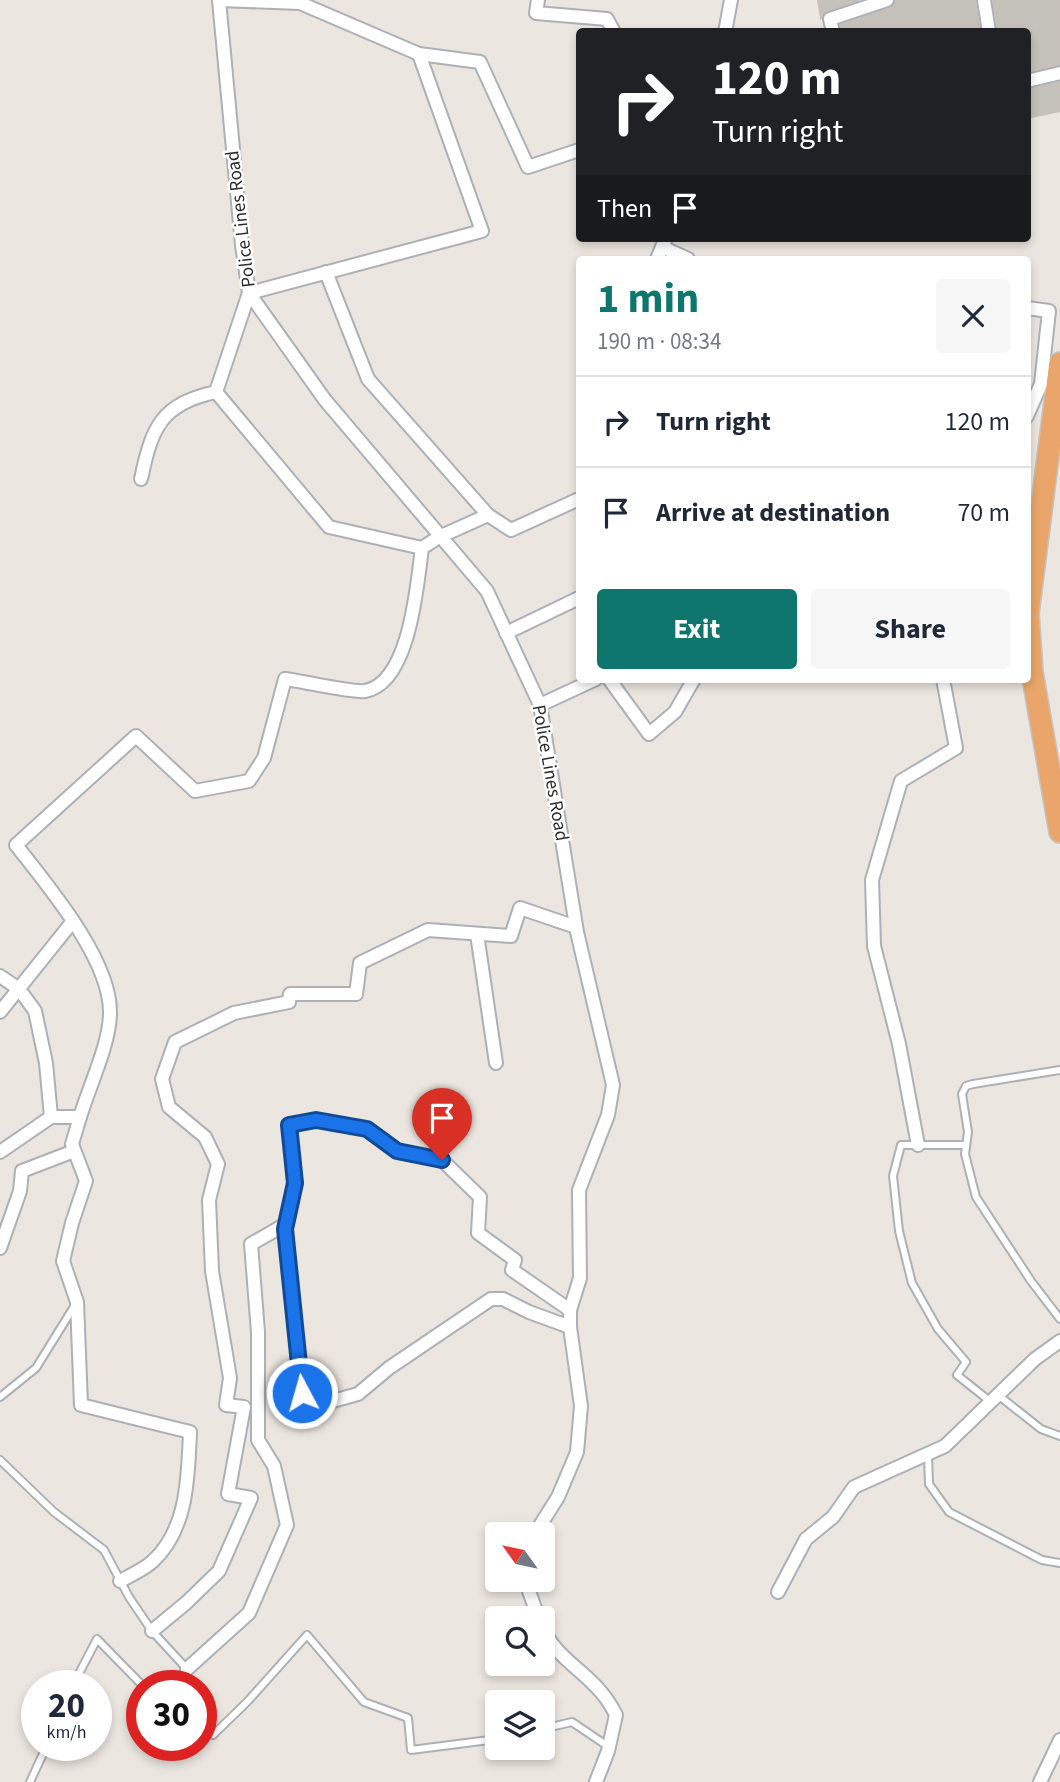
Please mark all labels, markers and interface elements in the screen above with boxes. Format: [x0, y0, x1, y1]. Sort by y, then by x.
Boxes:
text: 120 m [712, 44, 841, 114]
icon: right [597, 56, 688, 147]
text: Turn right [712, 109, 843, 155]
street label: Police Lines Road [219, 149, 263, 289]
icon: arrive [666, 189, 704, 227]
text: Then [597, 190, 652, 227]
text: 1 min [597, 269, 699, 329]
button: close [936, 279, 1010, 353]
text: 190 m · 08:34 [597, 325, 721, 358]
icon: right [597, 403, 635, 441]
text: Turn right [656, 403, 771, 440]
text: 120 m [944, 403, 1010, 440]
icon: arrive [597, 494, 635, 532]
text: Arrive at destination [656, 494, 890, 531]
text: 70 m [957, 494, 1010, 531]
button: Exit [597, 589, 797, 669]
button: Share [811, 589, 1010, 669]
street label: Police Lines Road [525, 703, 575, 843]
pin [412, 1088, 472, 1160]
icon: arrive [423, 1099, 461, 1137]
position arrow [265, 1356, 339, 1430]
north arrow [485, 1522, 555, 1592]
map controls [485, 1522, 555, 1760]
button: search [485, 1606, 555, 1676]
speed limit sign: 30 [126, 1670, 217, 1761]
text: 20 [48, 1681, 85, 1731]
button: layers [485, 1690, 555, 1760]
text: km/h [47, 1720, 86, 1745]

